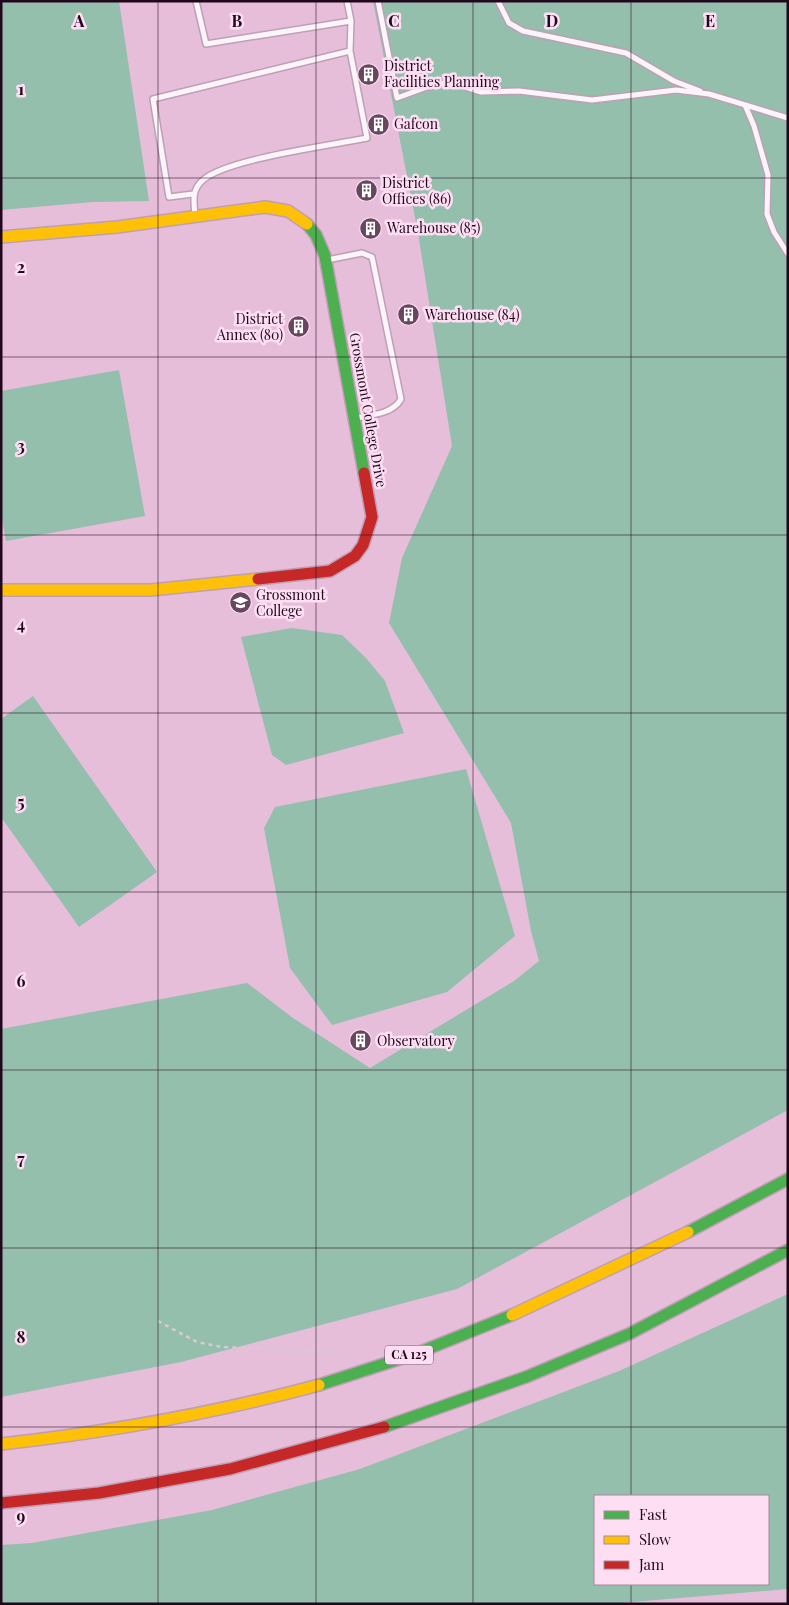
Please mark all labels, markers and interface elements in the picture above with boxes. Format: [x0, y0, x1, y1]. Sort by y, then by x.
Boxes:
text: A [73, 10, 85, 31]
text: B [232, 10, 243, 31]
text: C [388, 10, 400, 31]
text: D [546, 10, 558, 31]
text: E [705, 10, 715, 31]
place label: District Facilities Planning [384, 56, 500, 91]
building icon: District Facilities Planning [356, 62, 380, 86]
text: 1 [18, 78, 24, 99]
building icon: Gafcon [366, 112, 390, 136]
place label: Gafcon [394, 114, 439, 133]
place label: District Offices (86) [382, 173, 451, 208]
building icon: District Offices (86) [354, 179, 378, 203]
building icon: Warehouse (85) [359, 216, 383, 240]
place label: Warehouse (85) [386, 218, 480, 237]
text: 2 [17, 256, 25, 277]
building icon: Warehouse (84) [397, 303, 421, 327]
place label: Warehouse (84) [424, 305, 520, 324]
place label: District Annex (80) [216, 309, 284, 344]
building icon: District Annex (80) [287, 315, 311, 339]
street label: Grossmont College Drive [346, 331, 391, 489]
text: 3 [17, 435, 25, 456]
place label: Grossmont College [256, 585, 326, 620]
school or university icon: Grossmont College [228, 591, 252, 615]
text: 4 [17, 613, 25, 634]
text: 5 [17, 791, 25, 812]
text: 6 [17, 970, 26, 991]
building icon: Observatory [349, 1029, 373, 1053]
place label: Observatory [377, 1031, 454, 1050]
text: 7 [17, 1148, 25, 1169]
text: 8 [17, 1326, 26, 1347]
road number: CA 125 [385, 1346, 433, 1364]
legend [594, 1495, 769, 1585]
text: Fast [639, 1504, 668, 1524]
text: 9 [17, 1505, 26, 1526]
text: Slow [639, 1529, 671, 1549]
text: Jam [638, 1554, 665, 1574]

